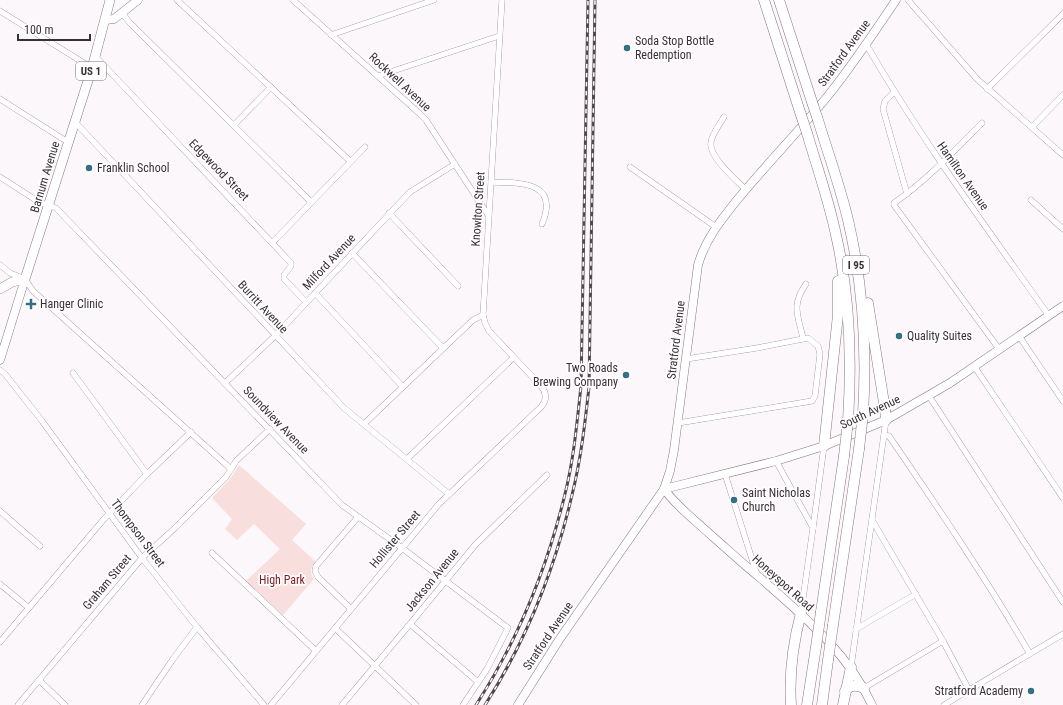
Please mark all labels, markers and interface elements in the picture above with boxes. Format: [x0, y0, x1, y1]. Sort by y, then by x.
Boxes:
scale bar [18, 16, 90, 42]
street label: Stratford Avenue [815, 17, 873, 89]
text: 100 m [24, 23, 54, 37]
place label: Soda Stop Bottle Redemption [635, 34, 714, 62]
marker: Soda Stop Bottle Redemption [622, 43, 632, 53]
street label: Rockwell Avenue [366, 50, 434, 115]
road number: US 1 [76, 62, 106, 80]
street label: Edgewood Street [186, 136, 252, 204]
street label: Barnum Avenue [28, 139, 63, 214]
street label: Hamilton Avenue [934, 139, 992, 213]
place label: Franklin School [97, 161, 169, 175]
marker: Franklin School [84, 163, 94, 173]
street label: Knowlton Street [468, 171, 488, 247]
street label: Milford Avenue [300, 231, 359, 293]
road number: I 95 [843, 256, 869, 274]
street label: Burritt Avenue [235, 278, 291, 336]
place label: Hanger Clinic [40, 297, 104, 311]
marker: Hanger Clinic [25, 298, 37, 310]
street label: Stratford Avenue [664, 300, 688, 380]
place label: Quality Suites [907, 329, 972, 343]
marker: Quality Suites [894, 331, 904, 341]
place label: Two Roads Brewing Company [533, 361, 618, 389]
marker: Two Roads Brewing Company [621, 370, 631, 380]
street label: Soundview Avenue [240, 383, 312, 457]
street label: South Avenue [838, 392, 903, 432]
place label: Saint Nicholas Church [742, 486, 810, 514]
marker: Saint Nicholas Church [729, 495, 739, 505]
street label: Thompson Street [108, 496, 168, 570]
street label: Hollister Street [367, 507, 423, 571]
street label: Jackson Avenue [402, 545, 462, 614]
street label: Graham Street [80, 551, 134, 612]
street label: Honeyspot Road [749, 552, 817, 614]
park label: High Park [259, 573, 306, 587]
street label: Stratford Avenue [520, 599, 576, 673]
place label: Stratford Academy [935, 684, 1023, 698]
marker: Stratford Academy [1026, 686, 1036, 696]

